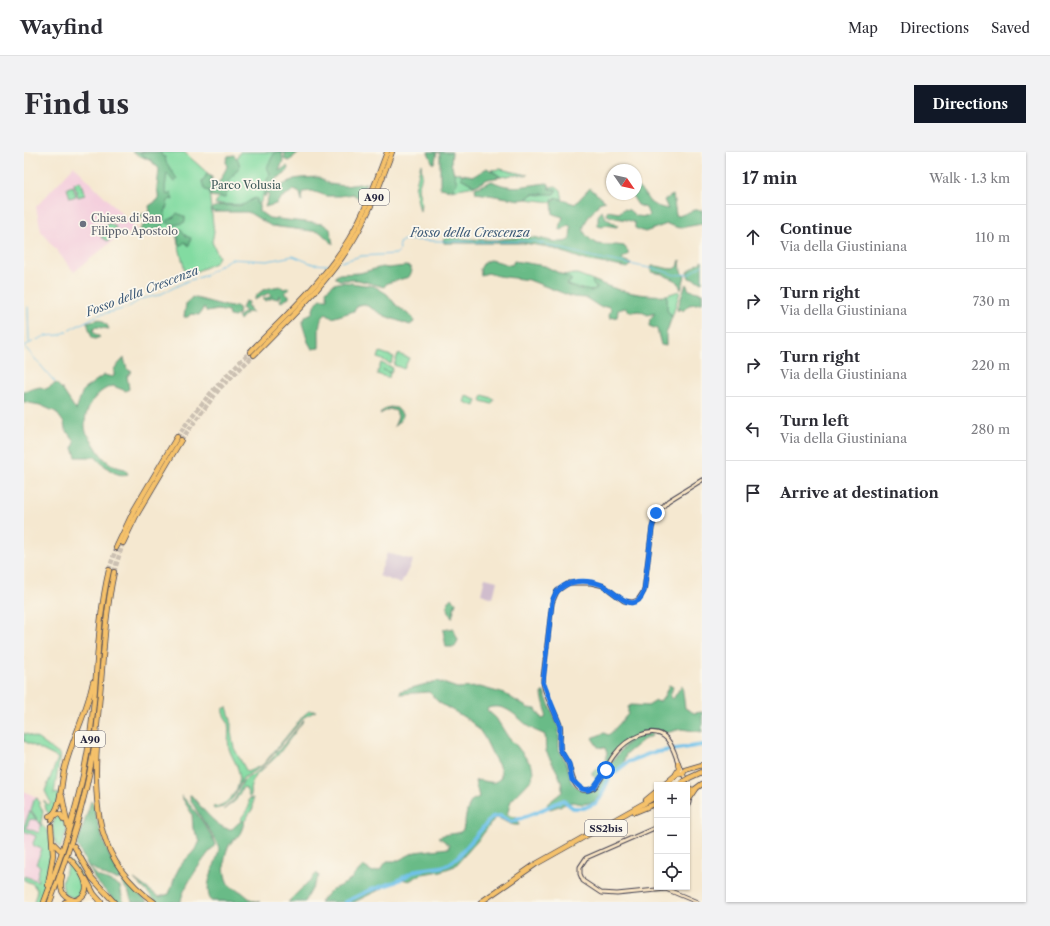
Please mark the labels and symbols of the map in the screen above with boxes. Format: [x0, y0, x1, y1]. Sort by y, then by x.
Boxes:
north arrow [606, 164, 642, 200]
park label: Parco Volusia [211, 178, 281, 192]
road number: A90 [359, 189, 389, 205]
place label: Chiesa di San Filippo Apostolo [91, 211, 178, 238]
marker: Chiesa di San Filippo Apostolo [78, 219, 88, 229]
water label: Fosso della Crescenza [409, 225, 530, 240]
water label: Fosso della Crescenza [83, 263, 200, 320]
route end [647, 504, 665, 522]
road number: A90 [75, 731, 105, 747]
route start [597, 761, 615, 779]
road number: SS2bis [585, 820, 627, 836]

